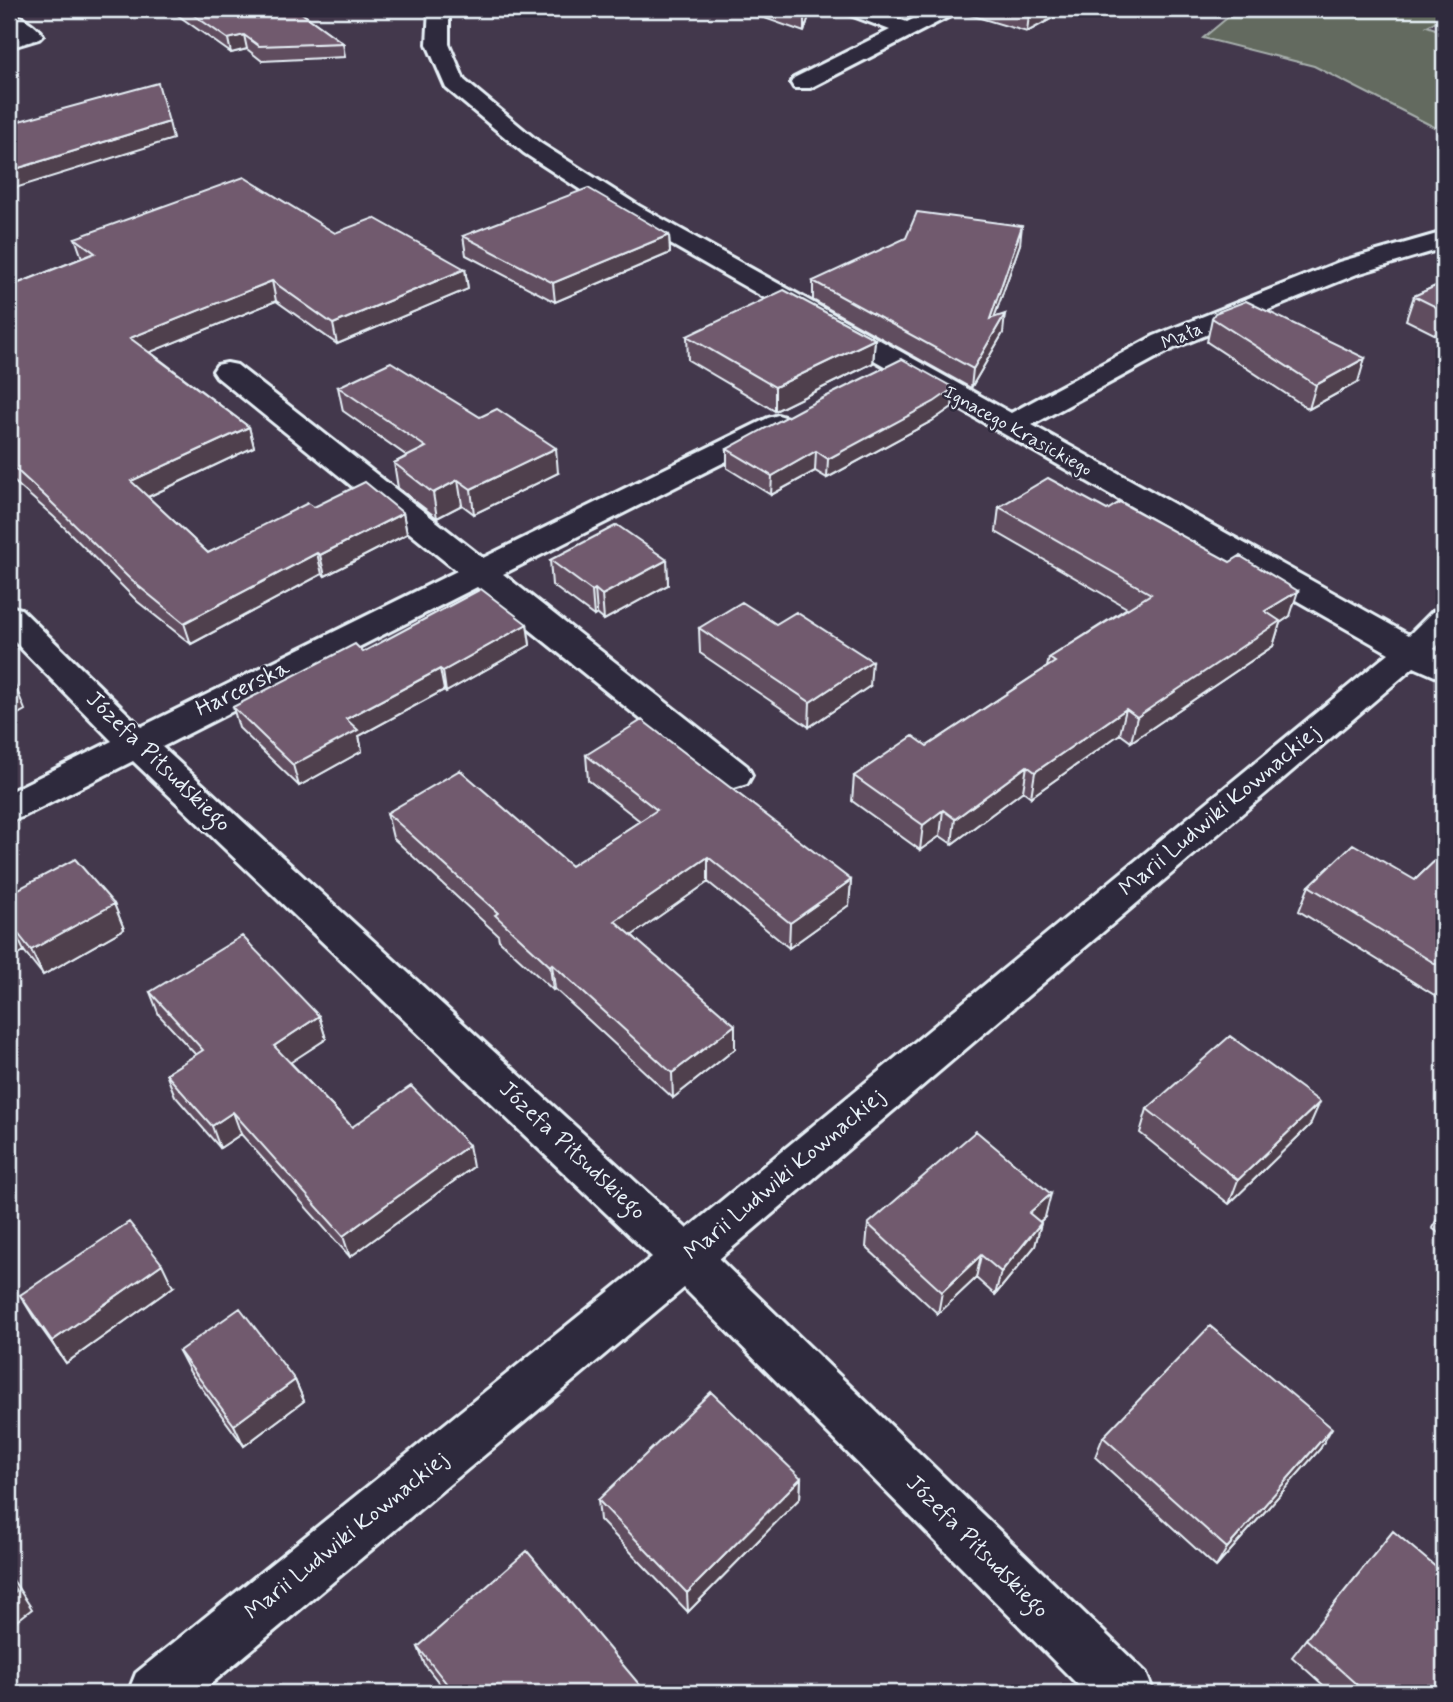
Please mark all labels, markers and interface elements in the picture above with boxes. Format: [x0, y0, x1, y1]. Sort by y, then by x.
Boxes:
street label: Mała [1157, 316, 1207, 356]
street label: Ignacego Krasickiego [939, 380, 1097, 483]
street label: Harcerska [191, 653, 295, 725]
street label: Józefa Piłsudskiego [78, 685, 237, 841]
street label: Marii Ludwiki Kownackiej [1113, 718, 1327, 904]
street label: Józefa Piłsudskiego [491, 1075, 652, 1228]
street label: Marii Ludwiki Kownackiej [678, 1082, 892, 1268]
street label: Marii Ludwiki Kownackiej [239, 1445, 455, 1627]
street label: Józefa Piłsudskiego [898, 1469, 1055, 1626]

